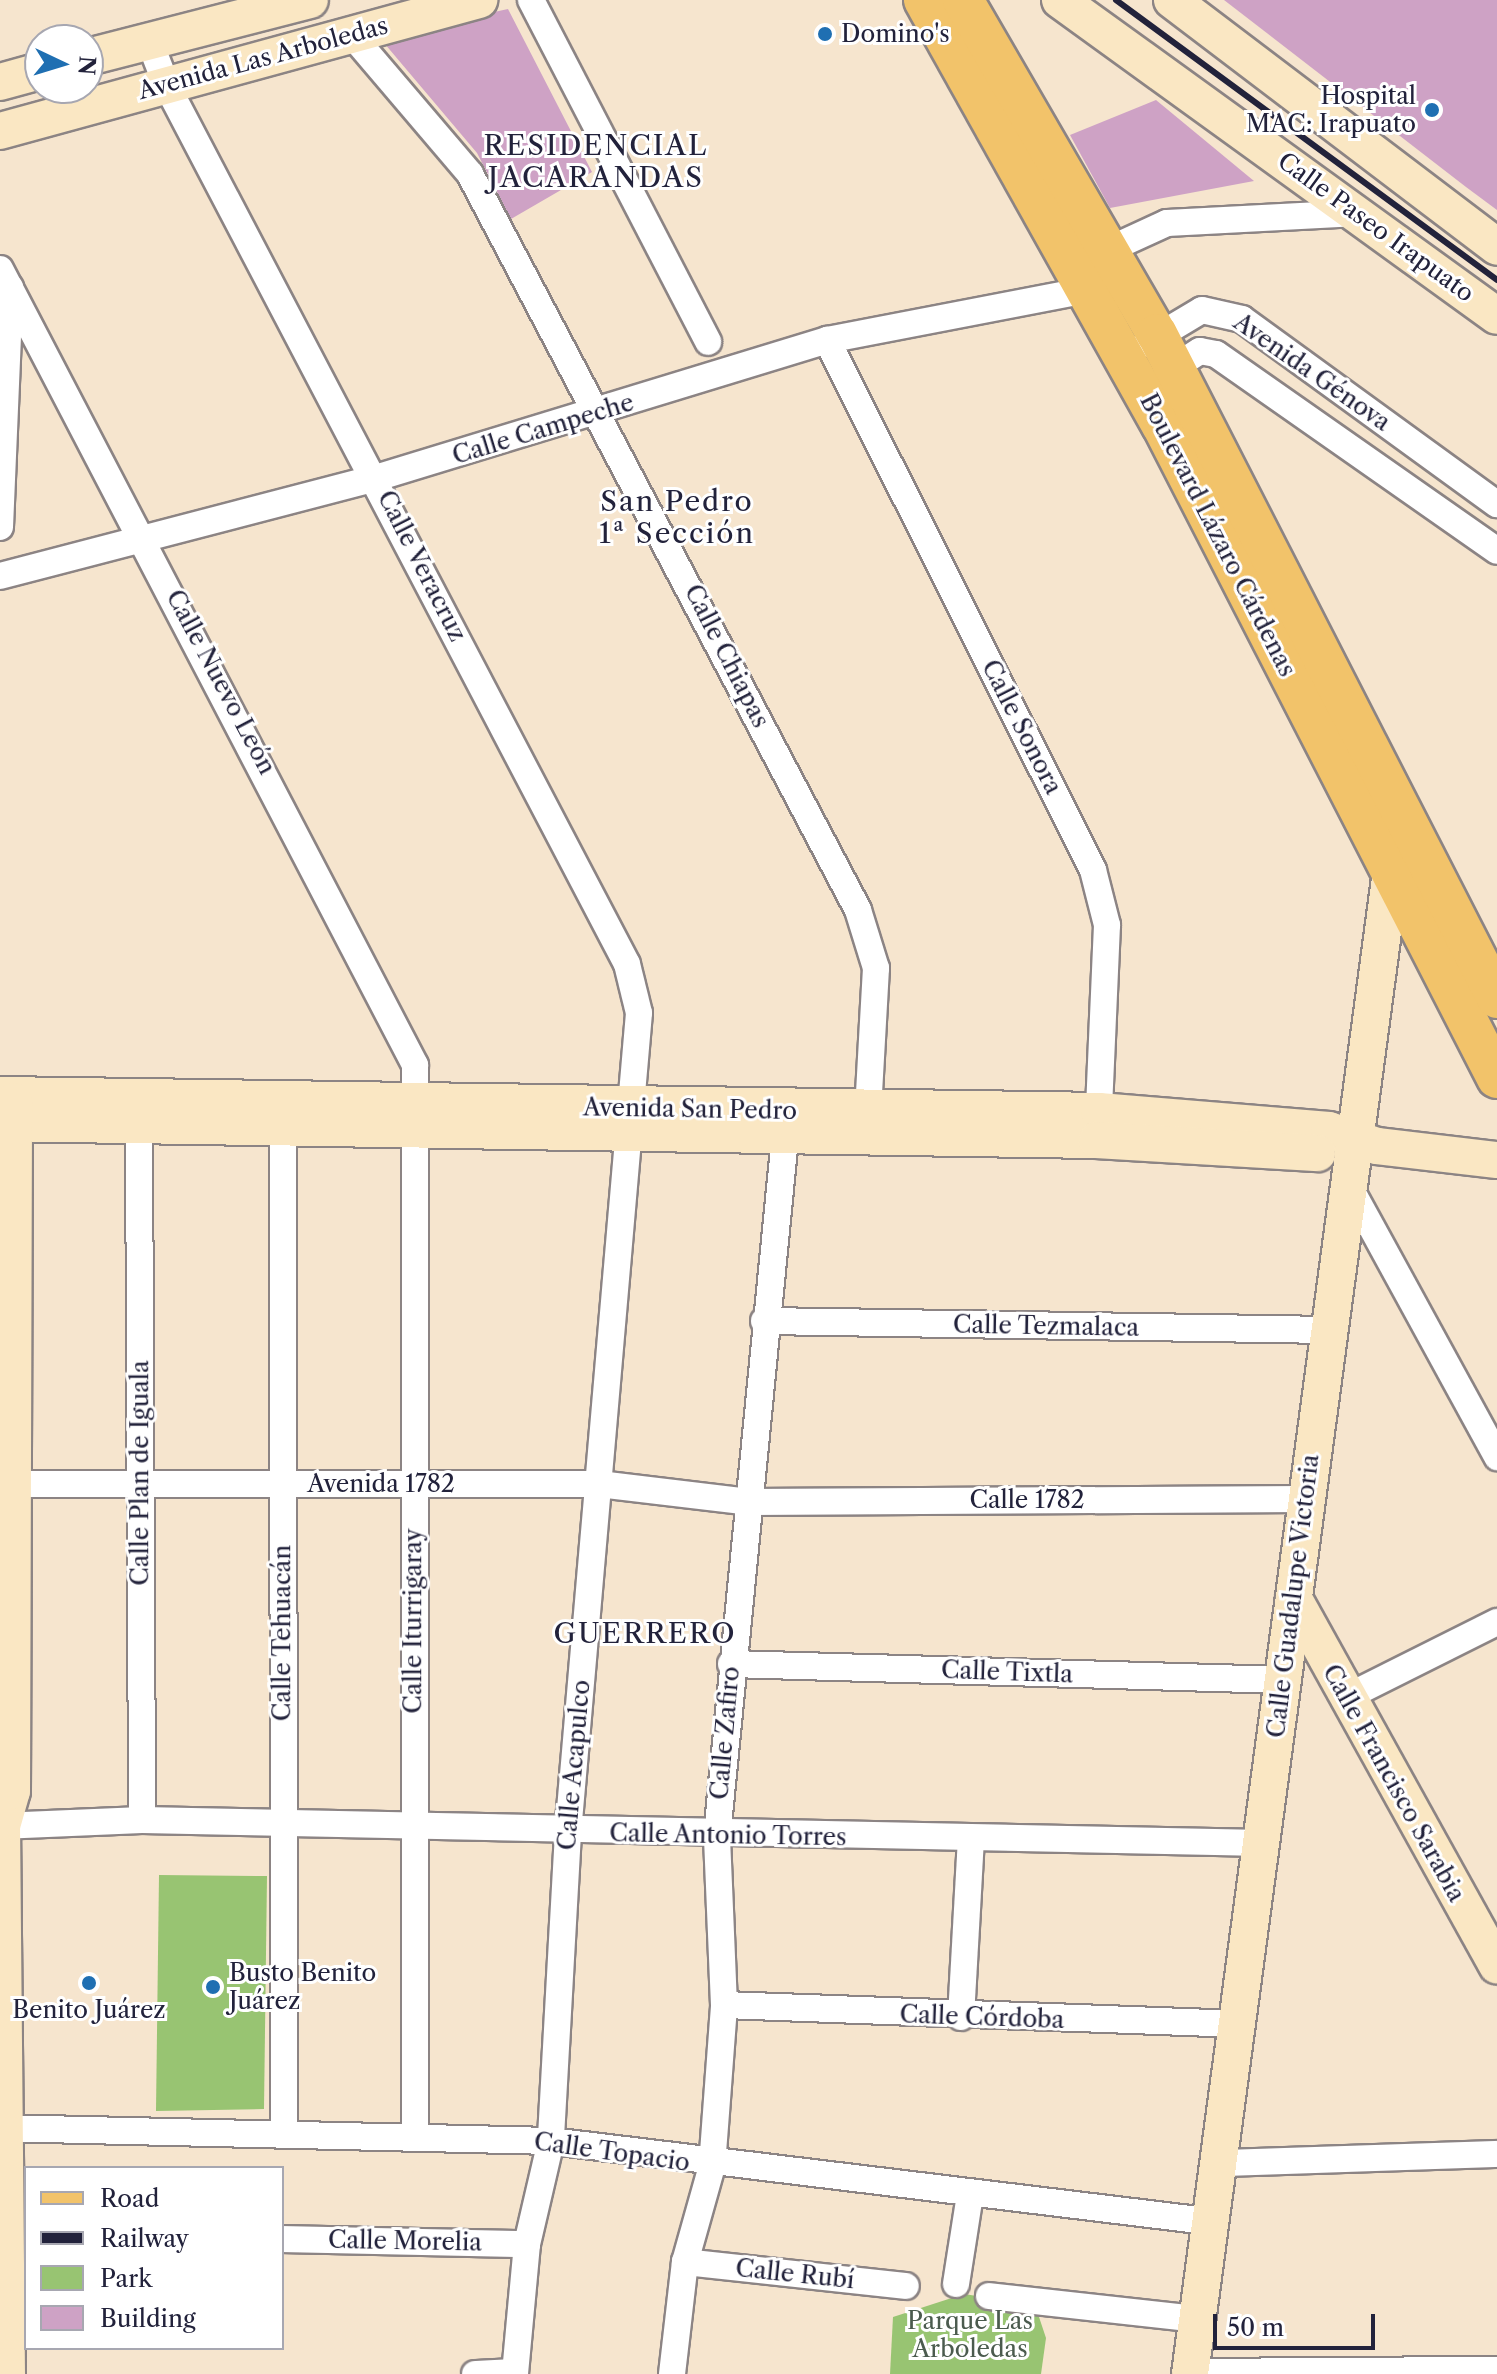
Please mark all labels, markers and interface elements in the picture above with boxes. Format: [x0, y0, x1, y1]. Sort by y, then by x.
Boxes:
street label: Avenida Las Arboledas [134, 11, 392, 105]
place label: Domino's [841, 20, 950, 48]
north arrow [24, 24, 104, 104]
marker: Domino's [816, 25, 834, 43]
text: N [72, 55, 101, 76]
place label: Hospital MAC: Irapuato [1246, 82, 1416, 138]
marker: Hospital MAC: Irapuato [1423, 101, 1441, 119]
district label: RESIDENCIAL JACARANDAS [484, 128, 708, 194]
street label: Calle Paseo Irapuato [1272, 146, 1480, 308]
street label: Avenida Génova [1228, 307, 1396, 437]
street label: Calle Campeche [449, 388, 637, 470]
street label: Boulevard Lázaro Cárdenas [1134, 389, 1302, 681]
district label: San Pedro 1ª Sección [600, 484, 754, 550]
street label: Calle Veracruz [371, 485, 473, 647]
street label: Calle Chiapas [679, 580, 775, 732]
street label: Calle Nuevo León [160, 585, 282, 779]
street label: Calle Sonora [976, 655, 1068, 799]
street label: Avenida San Pedro [583, 1093, 797, 1125]
street label: Calle Tezmalaca [952, 1310, 1140, 1342]
street label: Calle Plan de Iguala [126, 1360, 154, 1586]
street label: Calle Guadalupe Victoria [1261, 1452, 1325, 1740]
street label: Avenida 1782 [307, 1470, 455, 1498]
street label: Calle 1782 [969, 1486, 1085, 1514]
street label: Calle Iturrigaray [399, 1528, 427, 1714]
street label: Calle Tehuacán [268, 1544, 296, 1722]
district label: GUERRERO [553, 1616, 737, 1650]
street label: Calle Tixtla [940, 1655, 1074, 1689]
street label: Calle Francisco Sarabia [1317, 1659, 1471, 1907]
street label: Calle Zafiro [705, 1665, 745, 1801]
street label: Calle Acapulco [552, 1678, 596, 1852]
street label: Calle Antonio Torres [608, 1819, 848, 1851]
place label: Busto Benito Juárez [229, 1959, 376, 2015]
marker: Benito Juárez [80, 1974, 98, 1992]
marker: Busto Benito Juárez [204, 1978, 222, 1996]
place label: Benito Juárez [12, 1996, 166, 2024]
street label: Calle Córdoba [899, 2000, 1065, 2034]
street label: Calle Topacio [532, 2127, 692, 2177]
legend [24, 2166, 284, 2350]
text: Road [100, 2184, 159, 2213]
text: Railway [100, 2224, 189, 2253]
street label: Calle Morelia [328, 2225, 482, 2257]
street label: Calle Rubí [734, 2253, 856, 2295]
text: Park [100, 2264, 152, 2293]
scale bar [1217, 2298, 1379, 2348]
text: Building [100, 2304, 196, 2333]
park label: Parque Las Arboledas [907, 2307, 1033, 2363]
text: 50 m [1227, 2313, 1284, 2342]

